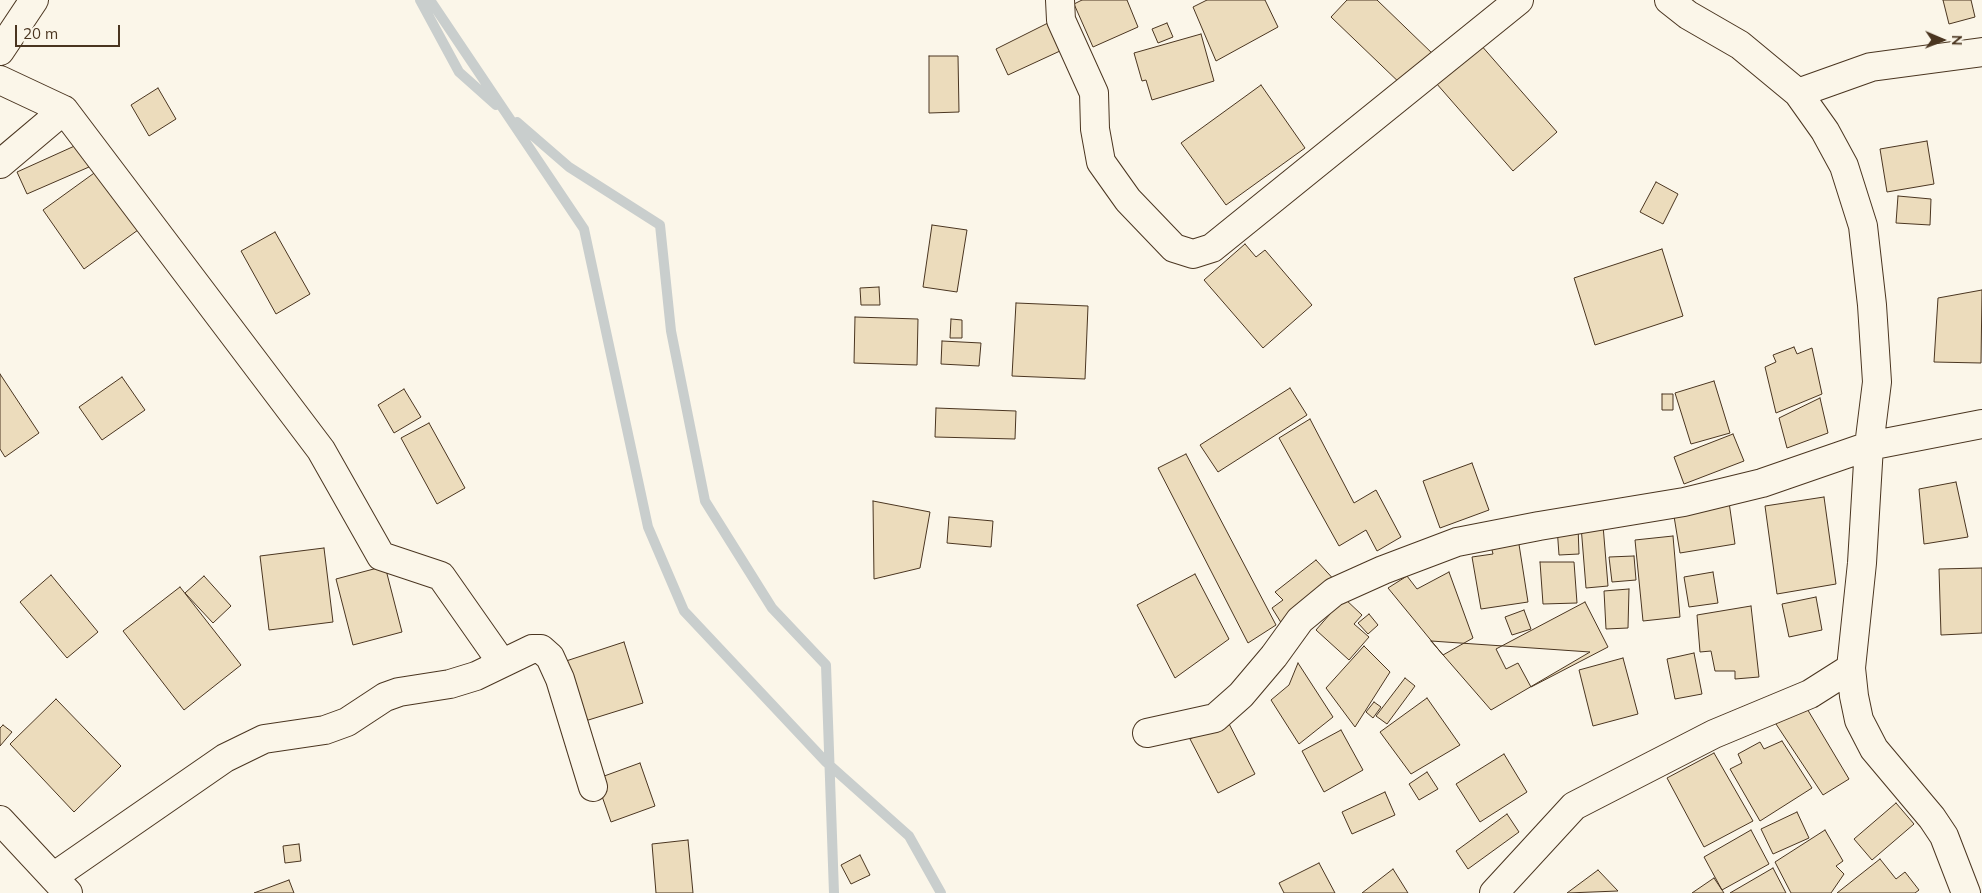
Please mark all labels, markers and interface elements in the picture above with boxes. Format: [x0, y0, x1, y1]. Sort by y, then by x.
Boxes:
scale bar [18, 15, 122, 47]
north arrow [1917, 15, 1967, 65]
text: 20 m [23, 24, 58, 43]
text: N [1948, 35, 1966, 46]

